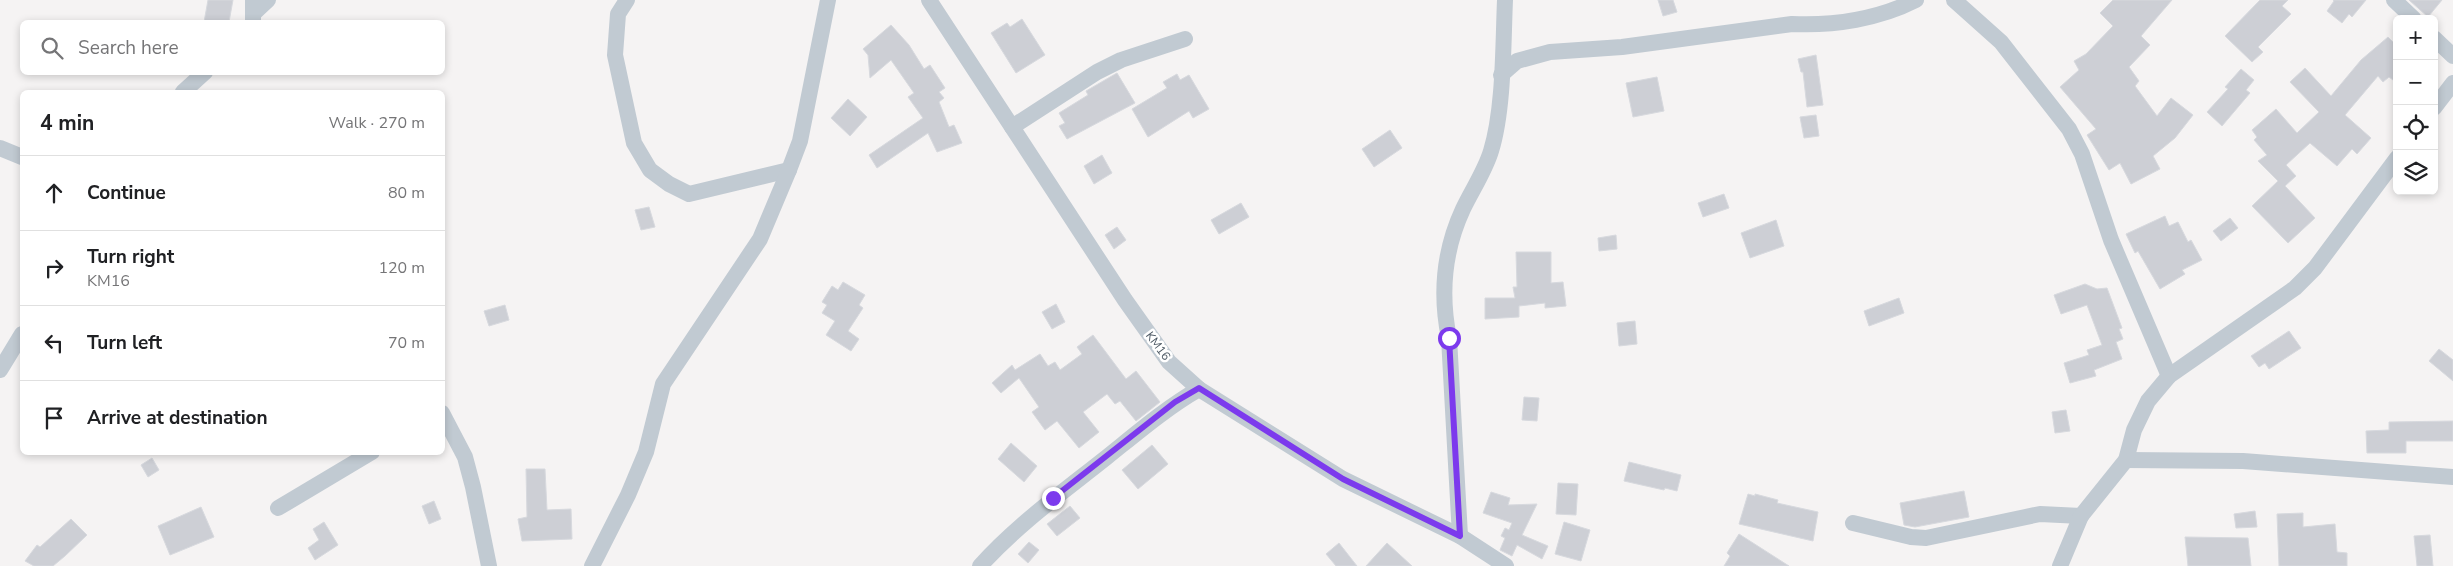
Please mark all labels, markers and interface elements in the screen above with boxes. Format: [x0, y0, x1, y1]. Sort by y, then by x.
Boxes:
map controls [2393, 15, 2438, 195]
button: + [2393, 15, 2438, 60]
search box [20, 20, 445, 75]
icon: search [38, 34, 66, 62]
text: Search here [78, 35, 179, 61]
button: − [2393, 60, 2438, 105]
button: locate [2393, 105, 2438, 150]
text: 4 min [40, 109, 94, 137]
text: Walk · 270 m [329, 112, 425, 134]
button: layers [2393, 150, 2438, 195]
icon: ahead [40, 179, 68, 207]
text: Continue [87, 180, 166, 206]
text: 80 m [388, 182, 425, 204]
text: Turn right [87, 244, 174, 270]
icon: right [40, 254, 68, 282]
text: 120 m [378, 257, 425, 279]
text: KM16 [87, 270, 130, 292]
route start [1438, 327, 1461, 350]
street label: KM16 [1142, 328, 1174, 364]
icon: left [40, 329, 68, 357]
text: Turn left [87, 330, 162, 356]
text: 70 m [388, 332, 425, 354]
icon: arrive [40, 404, 68, 432]
text: Arrive at destination [87, 405, 268, 431]
route end [1042, 487, 1065, 510]

